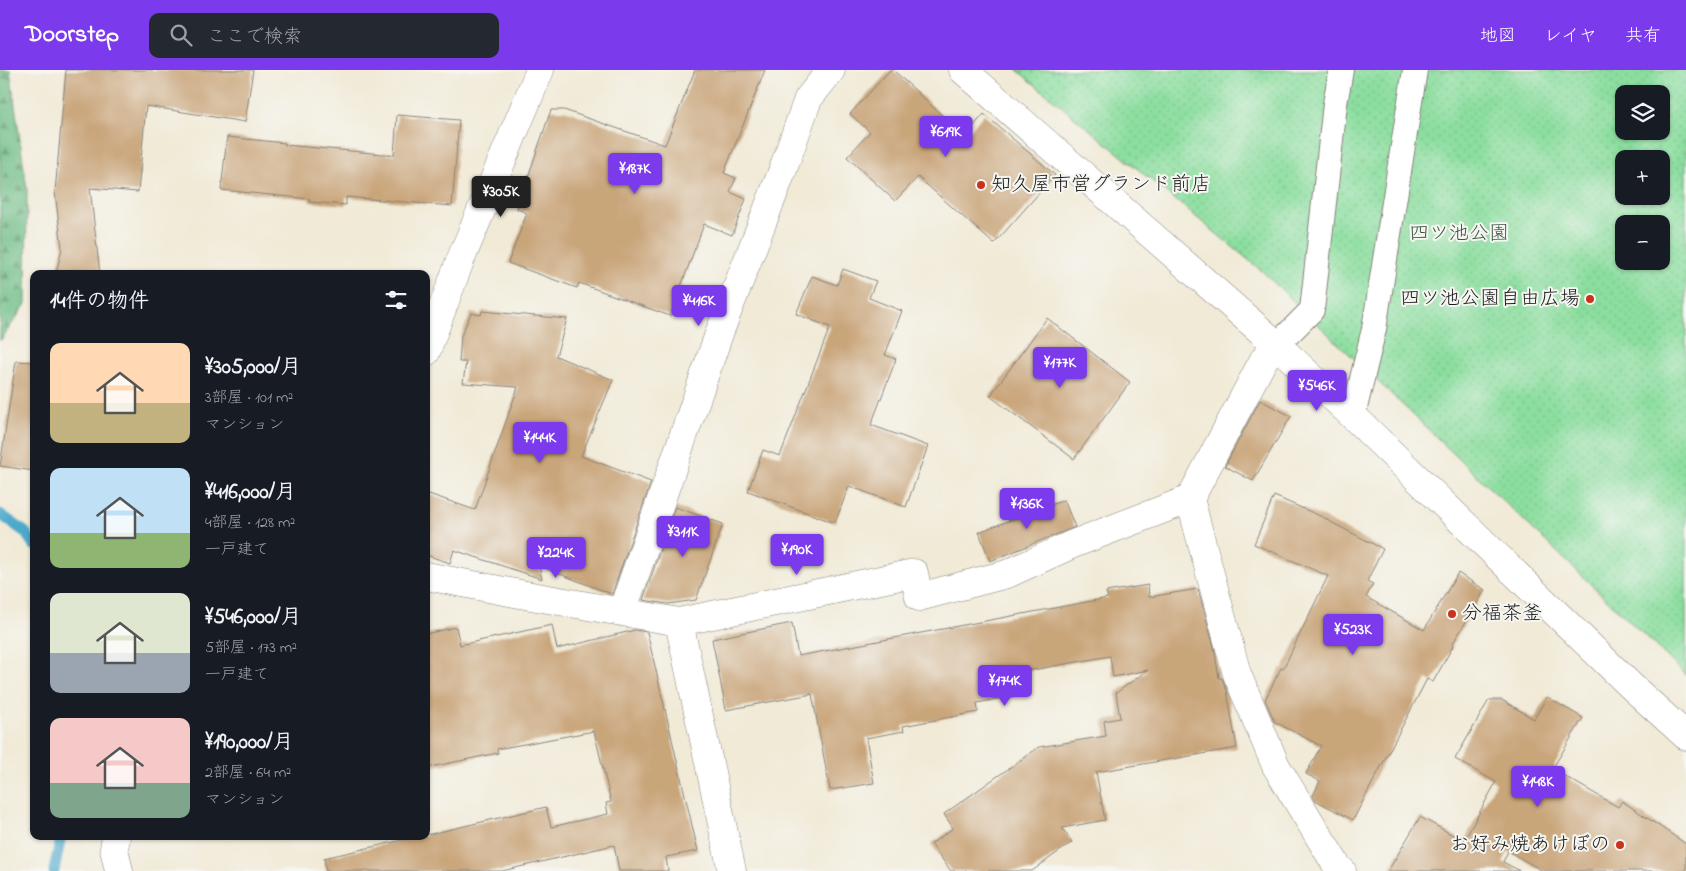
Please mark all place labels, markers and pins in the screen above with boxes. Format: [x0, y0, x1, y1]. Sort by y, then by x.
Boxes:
pin: ¥619K [911, 116, 981, 158]
pin: ¥187K [600, 152, 670, 195]
place label: 知久屋市営グランド前店 [991, 171, 1211, 200]
pin: ¥305K [466, 176, 536, 218]
marker: 知久屋市営グランド前店 [975, 179, 987, 191]
pin: ¥416K [664, 284, 734, 327]
place label: 四ツ池公園自由広場 [1400, 285, 1580, 314]
marker: 四ツ池公園自由広場 [1584, 293, 1596, 305]
pin: ¥177K [1025, 346, 1095, 389]
pin: ¥546K [1282, 370, 1352, 412]
pin: ¥144K [505, 422, 575, 464]
pin: ¥136K [992, 488, 1062, 530]
pin: ¥311K [648, 516, 718, 558]
pin: ¥190K [762, 534, 832, 576]
pin: ¥224K [521, 536, 591, 579]
place label: 分福茶釜 [1462, 600, 1542, 629]
marker: 分福茶釜 [1446, 608, 1458, 620]
pin: ¥523K [1318, 614, 1388, 656]
pin: ¥174K [970, 664, 1040, 707]
pin: ¥148K [1503, 766, 1573, 808]
place label: お好み焼あけぼの [1450, 831, 1610, 860]
marker: お好み焼あけぼの [1614, 839, 1626, 851]

